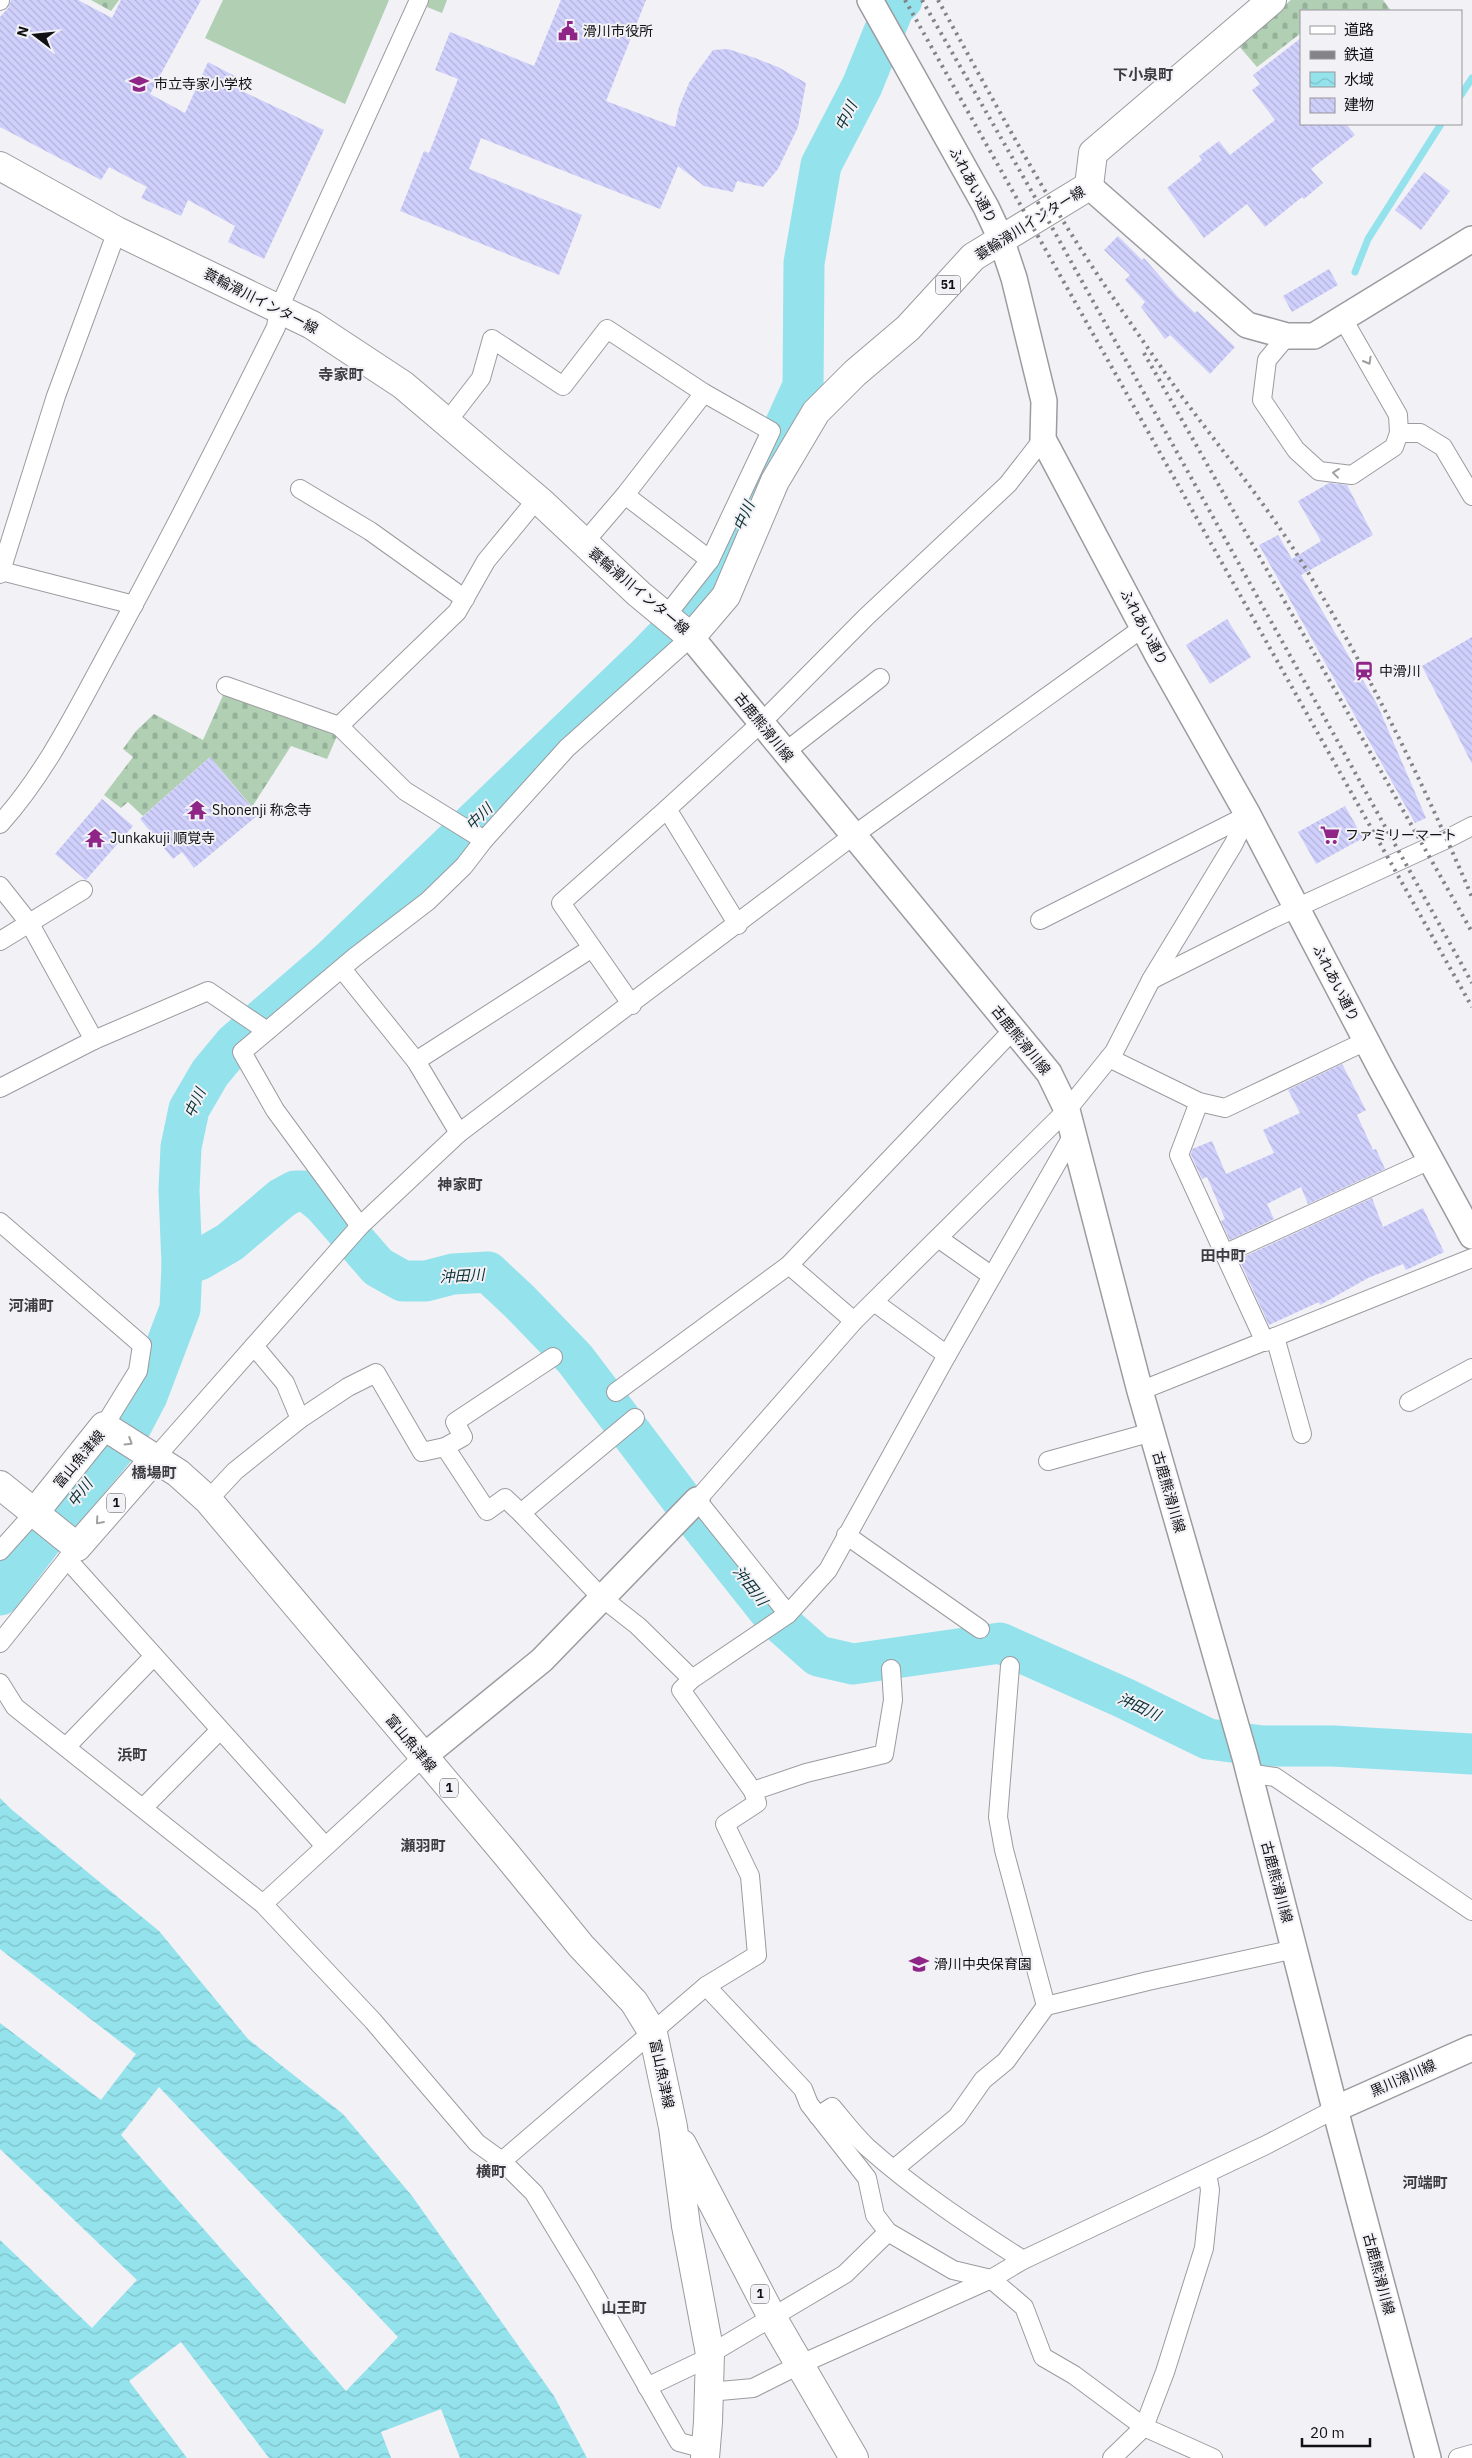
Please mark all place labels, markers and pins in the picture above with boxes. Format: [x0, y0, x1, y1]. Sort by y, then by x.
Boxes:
public building icon: 滑川市役所 [557, 20, 579, 42]
place label: 滑川市役所 [583, 22, 653, 40]
school or university icon: 市立寺家小学校 [128, 73, 150, 95]
place label: 市立寺家小学校 [154, 75, 252, 93]
station icon: 中滑川 [1353, 660, 1375, 682]
place label: 中滑川 [1379, 662, 1421, 680]
temple icon: Shonenji 称念寺 [186, 799, 208, 821]
place label: Shonenji 称念寺 [212, 801, 312, 819]
supermarket icon: ファミリーマート [1319, 824, 1341, 846]
place label: ファミリーマート [1345, 826, 1457, 844]
temple icon: Junkakuji 順覚寺 [84, 827, 106, 849]
place label: Junkakuji 順覚寺 [110, 829, 215, 847]
school or university icon: 滑川中央保育園 [908, 1953, 930, 1975]
place label: 滑川中央保育園 [934, 1955, 1032, 1973]

